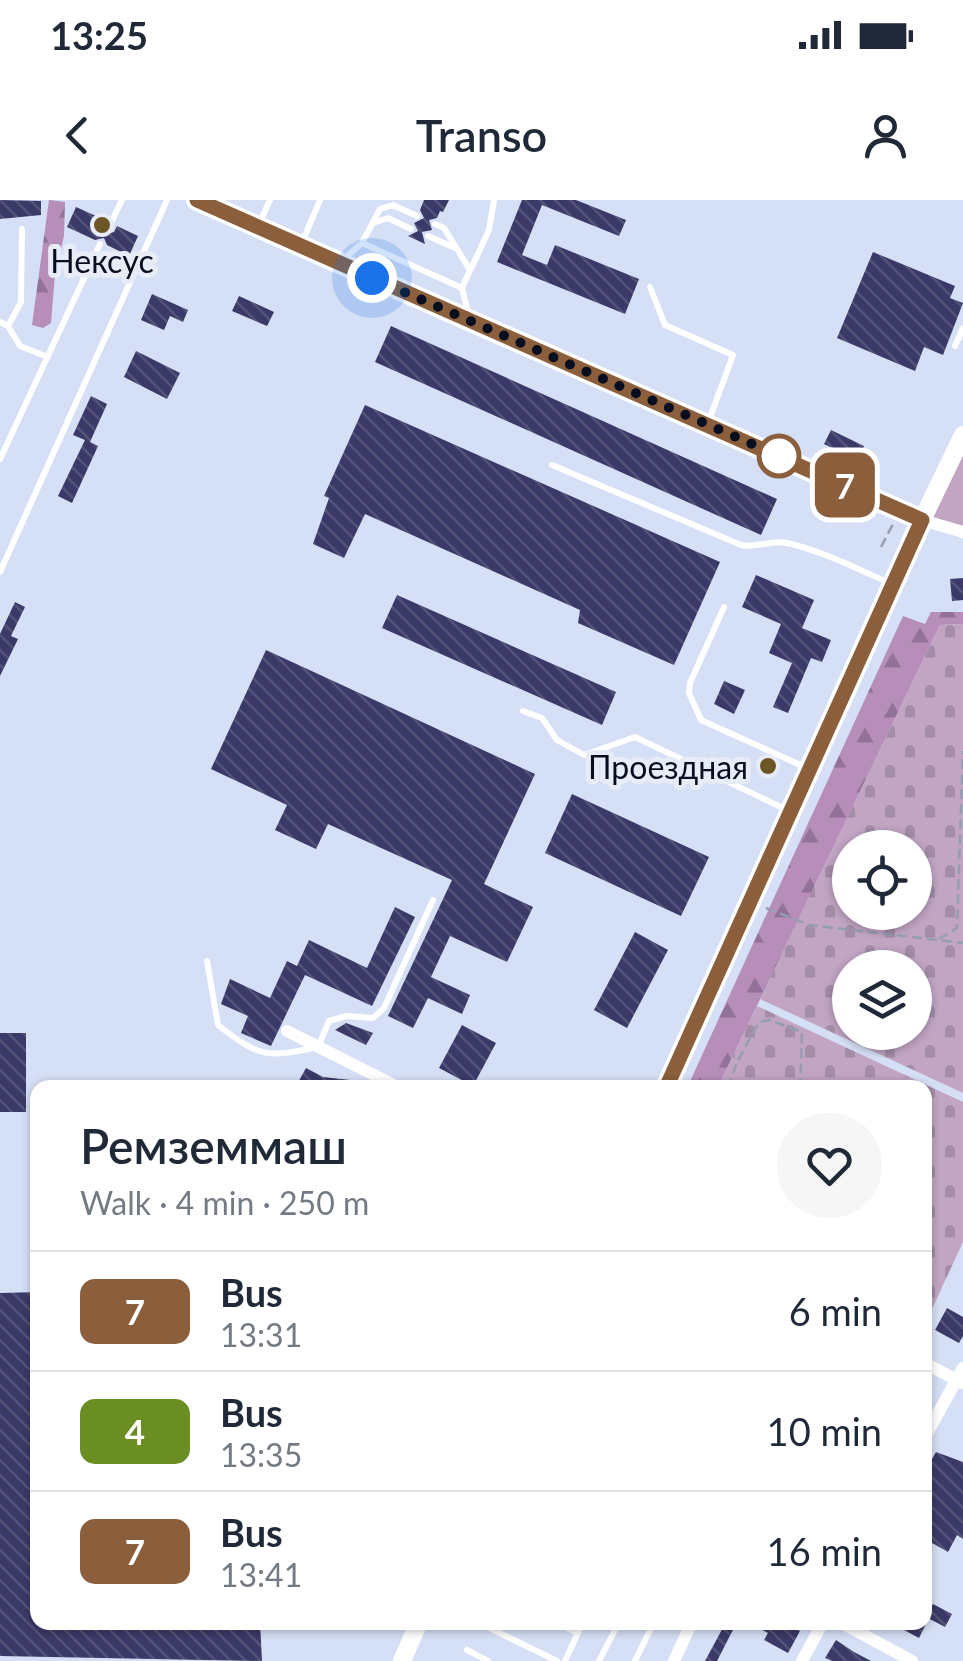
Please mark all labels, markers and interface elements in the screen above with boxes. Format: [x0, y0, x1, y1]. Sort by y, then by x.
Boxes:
text: 13:25 [50, 12, 148, 58]
icon: back [50, 108, 105, 163]
text: Transo [416, 108, 547, 162]
icon: person [858, 108, 913, 163]
marker: Нексус [91, 214, 113, 236]
place label: Нексус [50, 241, 154, 280]
your location [347, 253, 397, 303]
unlabelled marker [758, 435, 800, 477]
line badge: 7 [812, 452, 878, 518]
text: 7 [835, 464, 855, 506]
place label: Проездная [588, 747, 748, 786]
marker: Проездная [757, 755, 779, 777]
map controls [832, 830, 932, 1050]
button: locate [832, 830, 932, 930]
button: layers [832, 950, 932, 1050]
button: heart [777, 1113, 882, 1218]
text: Ремземмаш [80, 1117, 347, 1174]
text: Walk · 4 min · 250 m [80, 1183, 369, 1222]
text: Bus [220, 1269, 283, 1315]
text: 6 min [789, 1288, 882, 1334]
text: 7 [125, 1290, 145, 1332]
text: 13:31 [220, 1315, 302, 1354]
text: Bus [220, 1389, 283, 1435]
text: 10 min [767, 1408, 882, 1454]
text: 4 [125, 1410, 145, 1452]
text: 13:35 [220, 1435, 302, 1474]
text: Bus [220, 1509, 283, 1555]
text: 16 min [767, 1528, 882, 1574]
text: 7 [125, 1530, 145, 1572]
text: 13:41 [220, 1555, 302, 1594]

